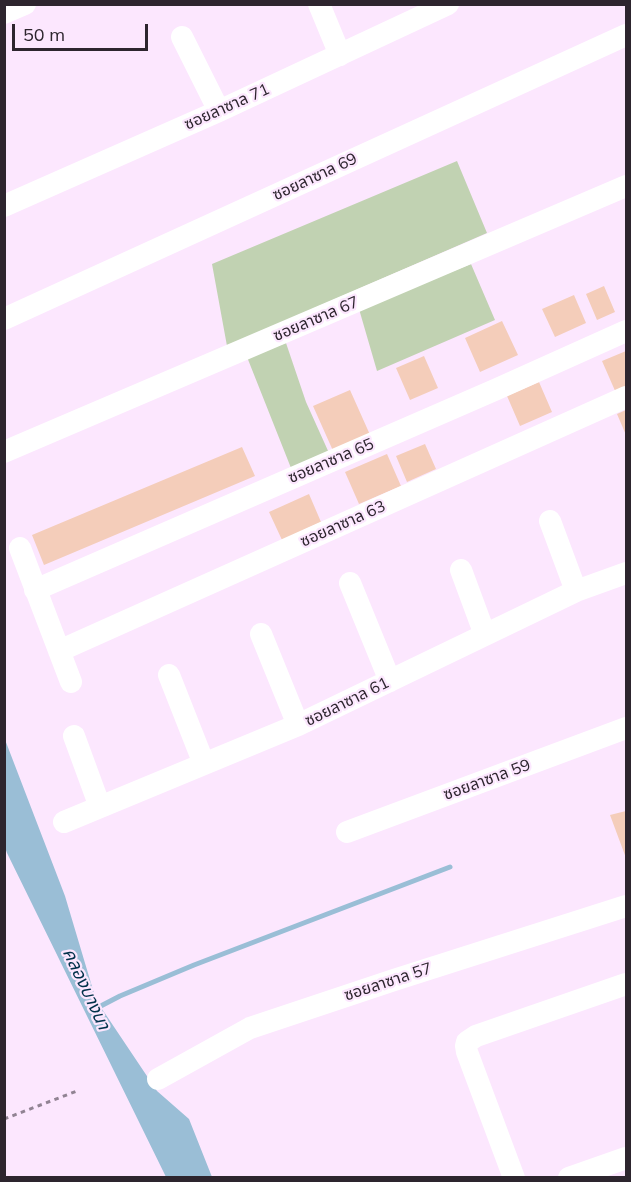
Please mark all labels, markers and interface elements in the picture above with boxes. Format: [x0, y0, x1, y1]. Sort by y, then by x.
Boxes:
scale bar [15, 12, 152, 50]
text: 50 m [23, 23, 65, 46]
street label: ซอยลาซาล 71 [181, 80, 273, 134]
street label: ซอยลาซาล 69 [270, 149, 360, 205]
street label: ซอยลาซาล 67 [270, 292, 362, 346]
street label: ซอยลาซาล 65 [285, 434, 377, 488]
street label: ซอยลาซาล 63 [297, 497, 389, 551]
street label: ซอยลาซาล 61 [302, 673, 392, 731]
street label: ซอยลาซาล 59 [441, 755, 533, 805]
water label: คลองบางนา [58, 945, 114, 1033]
street label: ซอยลาซาล 57 [342, 959, 434, 1005]

